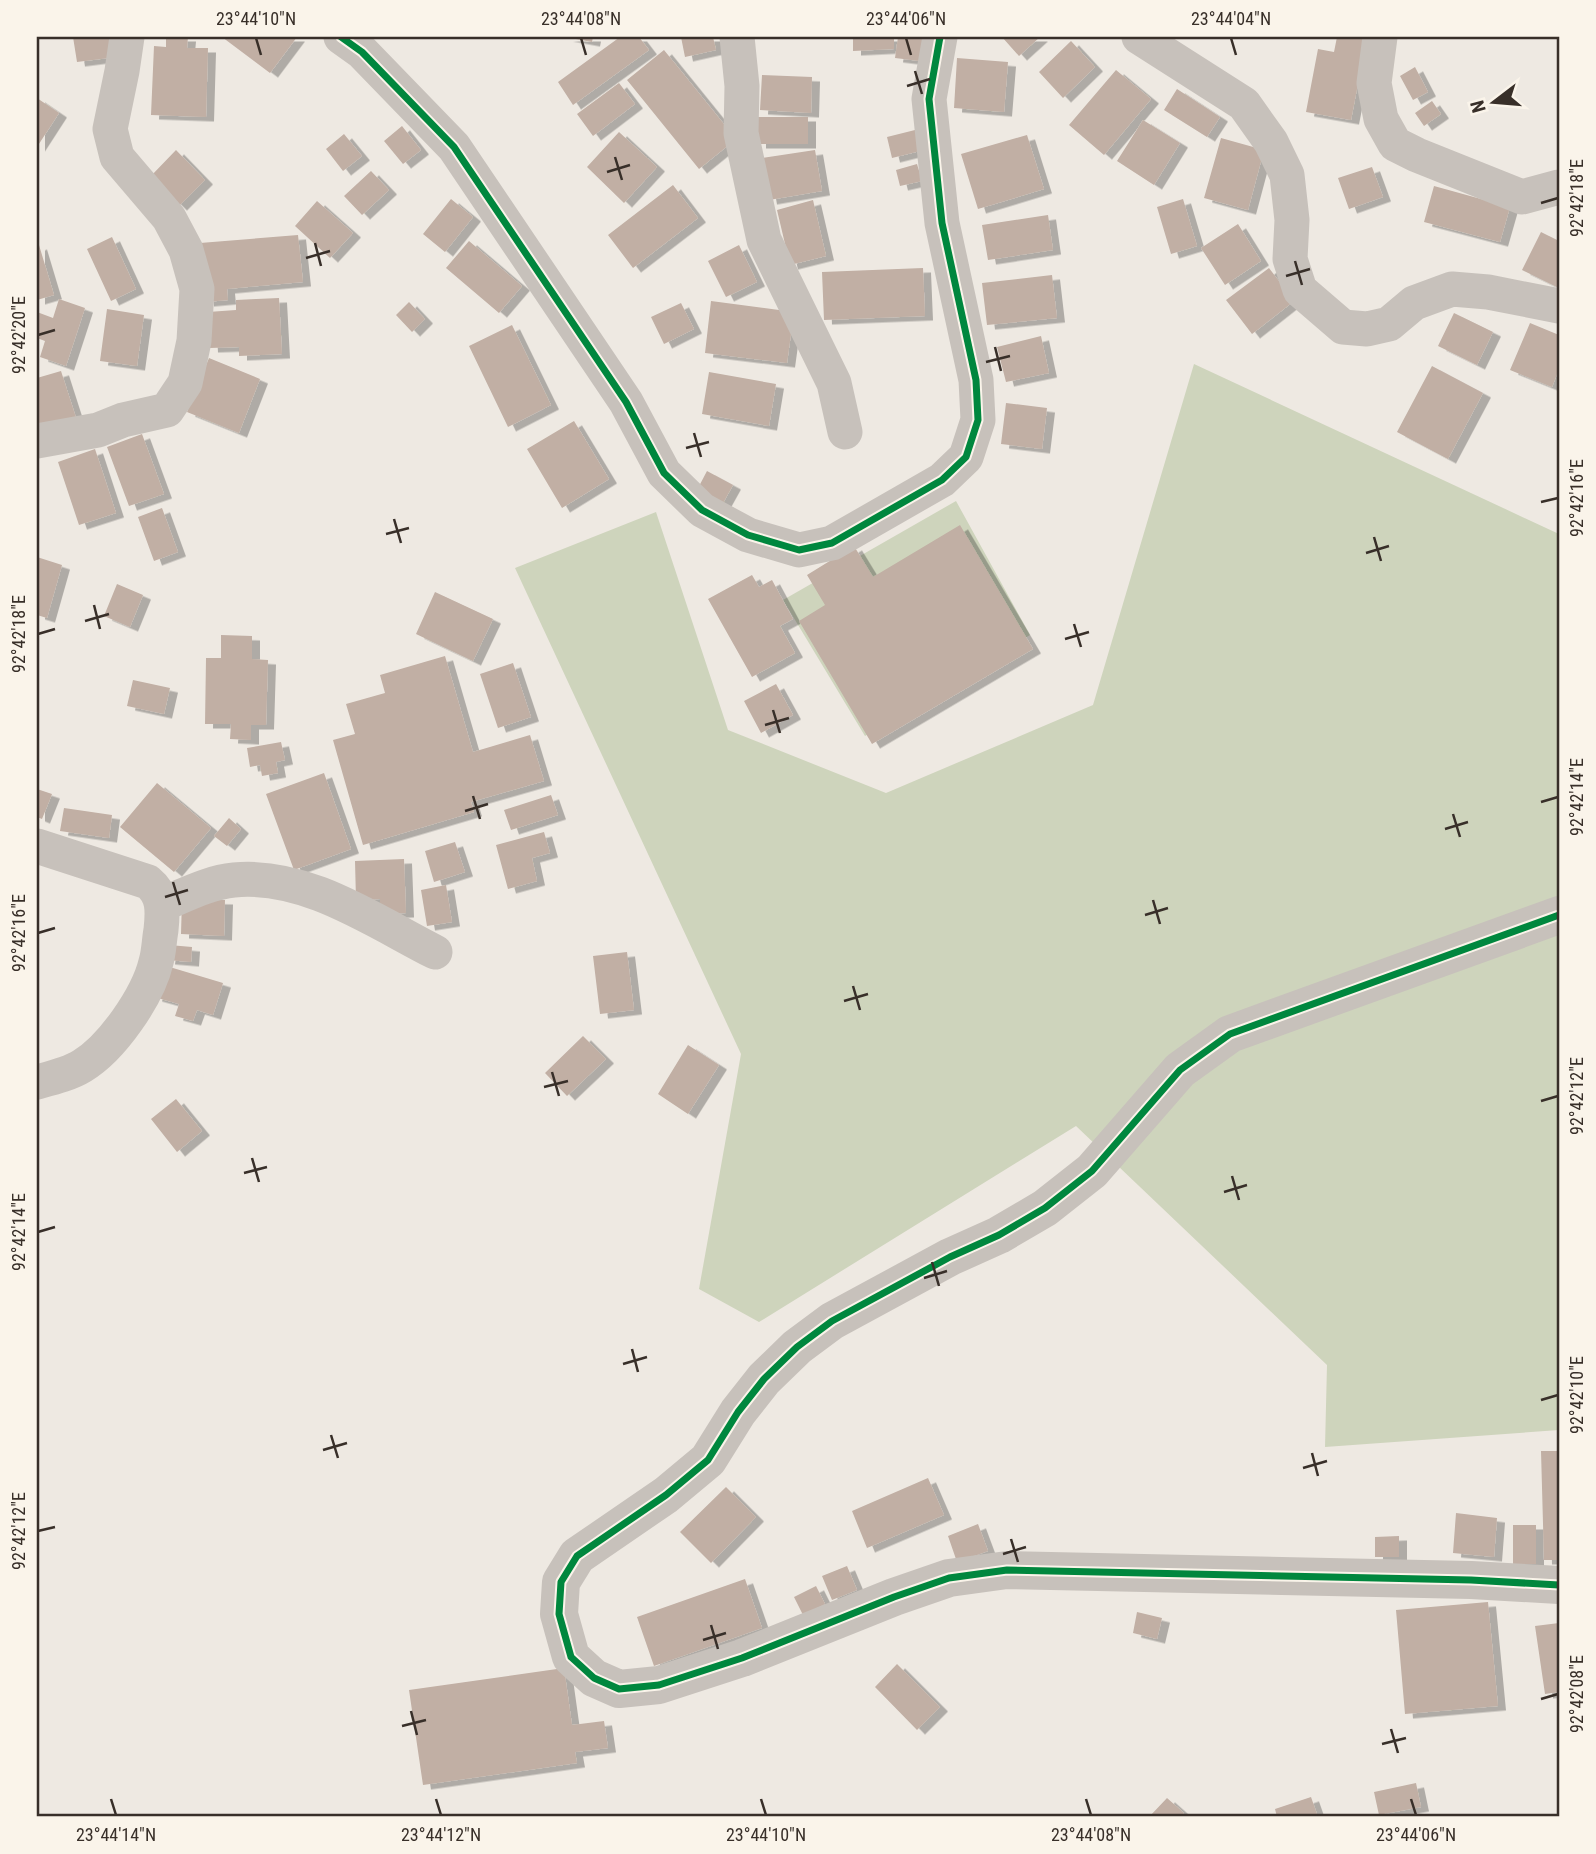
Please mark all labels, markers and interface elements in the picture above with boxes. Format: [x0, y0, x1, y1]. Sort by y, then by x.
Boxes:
text: 23°44'10"N [216, 8, 296, 29]
text: 23°44'08"N [541, 8, 621, 29]
text: 23°44'06"N [866, 8, 946, 29]
text: 23°44'04"N [1191, 8, 1271, 29]
north arrow [1460, 66, 1530, 136]
text: N [1465, 98, 1491, 115]
text: 92°42'18"E [1566, 159, 1587, 237]
text: 92°42'20"E [8, 296, 29, 374]
text: 92°42'16"E [1566, 459, 1587, 537]
text: 92°42'18"E [8, 595, 29, 673]
text: 92°42'14"E [1566, 758, 1587, 836]
text: 92°42'16"E [8, 894, 29, 972]
text: 92°42'12"E [1566, 1057, 1587, 1135]
text: 92°42'14"E [8, 1193, 29, 1271]
text: 92°42'10"E [1566, 1356, 1587, 1434]
text: 92°42'12"E [8, 1492, 29, 1570]
text: 92°42'08"E [1566, 1655, 1587, 1733]
text: 23°44'14"N [76, 1824, 156, 1845]
text: 23°44'12"N [401, 1824, 481, 1845]
text: 23°44'10"N [726, 1824, 806, 1845]
text: 23°44'08"N [1051, 1824, 1131, 1845]
text: 23°44'06"N [1376, 1824, 1456, 1845]

